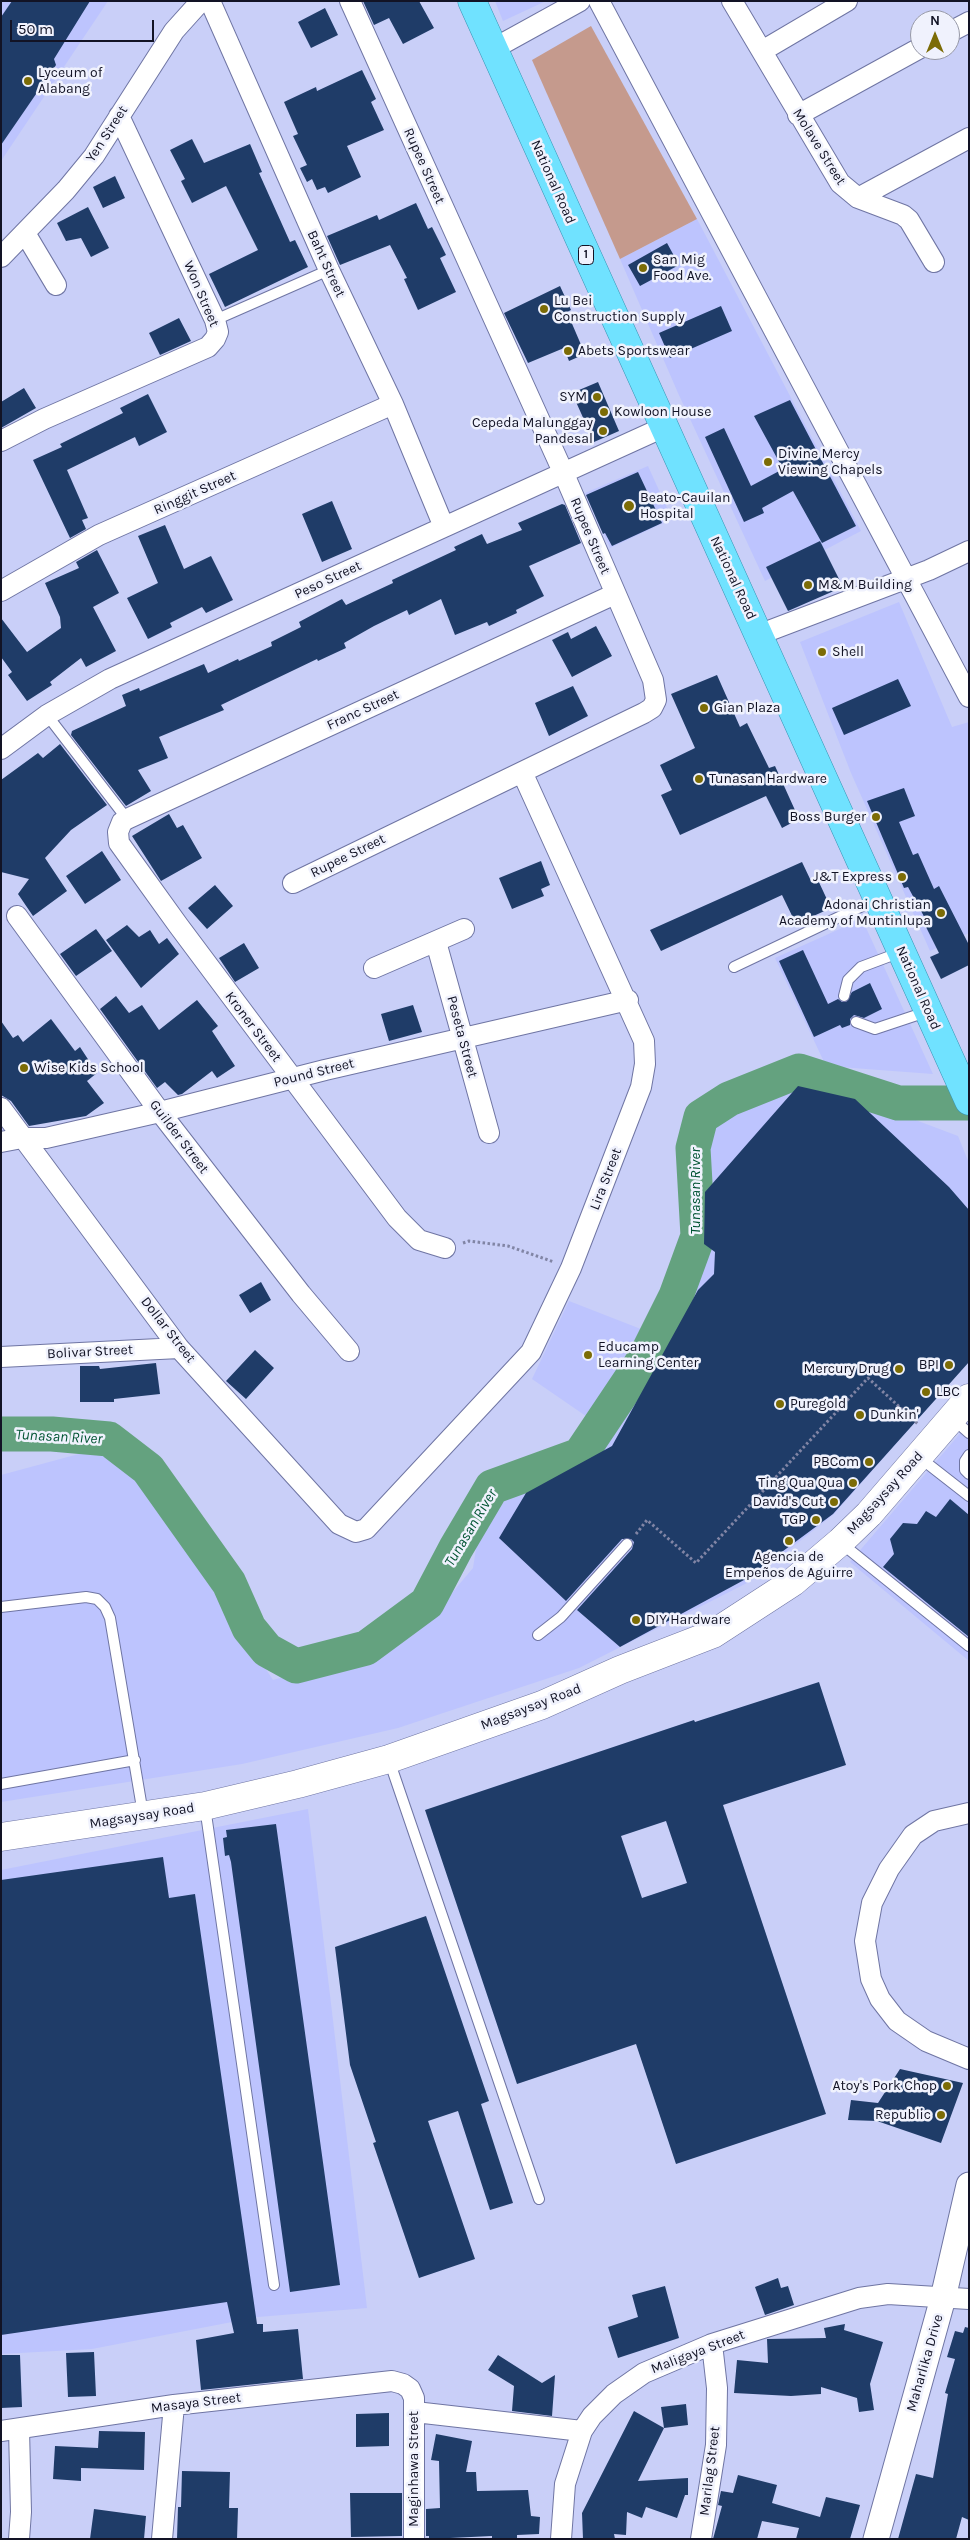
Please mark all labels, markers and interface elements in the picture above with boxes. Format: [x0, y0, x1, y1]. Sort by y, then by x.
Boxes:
scale bar [12, 10, 156, 42]
north arrow [910, 10, 960, 60]
text: N [930, 12, 940, 29]
text: 50 m [18, 20, 53, 38]
place label: Lyceum of Alabang [38, 65, 102, 98]
marker: Lyceum of Alabang [22, 75, 34, 87]
street label: Yen Street [82, 103, 132, 165]
street label: Molave Street [789, 106, 849, 188]
street label: Rupee Street [400, 125, 448, 207]
street label: National Road [527, 137, 579, 227]
street label: Baht Street [303, 228, 349, 300]
road number: 1 [578, 246, 594, 264]
place label: San Mig Food Ave. [653, 252, 711, 284]
street label: Won Street [180, 259, 222, 329]
marker: San Mig Food Ave. [637, 262, 649, 274]
place label: Lu Bei Construction Supply [554, 293, 685, 326]
marker: Lu Bei Construction Supply [538, 303, 550, 315]
place label: Abets Sportswear [578, 343, 690, 359]
marker: Abets Sportswear [562, 345, 574, 357]
place label: SYM [559, 389, 587, 405]
marker: SYM [591, 391, 603, 403]
place label: Kowloon House [614, 404, 711, 420]
marker: Kowloon House [598, 406, 610, 418]
place label: Cepeda Malunggay Pandesal [472, 415, 593, 448]
marker: Cepeda Malunggay Pandesal [597, 425, 609, 437]
place label: Divine Mercy Viewing Chapels [778, 446, 883, 478]
marker: Divine Mercy Viewing Chapels [762, 456, 774, 468]
street label: Ringgit Street [151, 467, 239, 519]
place label: Beato-Cauilan Hospital [640, 490, 730, 522]
street label: Rupee Street [566, 495, 614, 577]
marker: Beato-Cauilan Hospital [622, 499, 636, 513]
street label: National Road [706, 534, 760, 622]
street label: Peso Street [292, 557, 364, 603]
place label: M&M Building [818, 577, 912, 593]
marker: M&M Building [802, 579, 814, 591]
place label: Shell [832, 644, 864, 660]
marker: Shell [816, 646, 828, 658]
street label: Franc Street [324, 686, 402, 734]
place label: Gian Plaza [714, 700, 780, 716]
marker: Gian Plaza [698, 702, 710, 714]
place label: Tunasan Hardware [709, 771, 827, 787]
marker: Tunasan Hardware [693, 773, 705, 785]
place label: Boss Burger [789, 809, 866, 825]
marker: Boss Burger [870, 811, 882, 823]
street label: Rupee Street [308, 831, 388, 881]
place label: J&T Express [813, 869, 892, 885]
marker: J&T Express [896, 871, 908, 883]
place label: Adonai Christian Academy of Muntinlupa [779, 897, 931, 930]
marker: Adonai Christian Academy of Muntinlupa [935, 907, 947, 919]
street label: National Road [892, 943, 944, 1033]
street label: Kroner Street [221, 989, 285, 1065]
street label: Peseta Street [443, 994, 481, 1080]
street label: Pound Street [272, 1055, 356, 1091]
place label: Wise Kids School [34, 1060, 144, 1076]
marker: Wise Kids School [18, 1062, 30, 1074]
street label: Guilder Street [146, 1097, 212, 1177]
street label: Lira Street [586, 1146, 626, 1212]
water label: Tunasan River [687, 1148, 705, 1234]
street label: Dollar Street [137, 1294, 199, 1366]
place label: Educamp Learning Center [598, 1339, 699, 1371]
street label: Bolivar Street [47, 1341, 133, 1363]
marker: Educamp Learning Center [582, 1349, 594, 1361]
place label: BPI [919, 1357, 939, 1373]
marker: BPI [943, 1359, 955, 1371]
place label: Mercury Drug [804, 1361, 889, 1377]
marker: Mercury Drug [893, 1363, 905, 1375]
place label: LBC [936, 1384, 960, 1400]
marker: LBC [920, 1386, 932, 1398]
place label: Puregold [790, 1396, 846, 1412]
marker: Puregold [774, 1398, 786, 1410]
place label: Dunkin' [870, 1407, 919, 1423]
marker: Dunkin' [854, 1409, 866, 1421]
water label: Tunasan River [15, 1426, 103, 1448]
street label: Magsaysay Road [843, 1448, 927, 1538]
place label: PBCom [813, 1454, 859, 1470]
marker: PBCom [863, 1456, 875, 1468]
place label: Ting Qua Qua [758, 1475, 843, 1491]
marker: Ting Qua Qua [847, 1477, 859, 1489]
water label: Tunasan River [441, 1486, 501, 1570]
place label: David's Cut [753, 1494, 824, 1510]
marker: David's Cut [828, 1496, 840, 1508]
place label: TGP [782, 1512, 806, 1528]
marker: TGP [810, 1514, 822, 1526]
marker: Agencia de Empeños de Aguirre [783, 1535, 795, 1547]
place label: Agencia de Empeños de Aguirre [725, 1549, 853, 1581]
place label: DIY Hardware [646, 1612, 731, 1628]
marker: DIY Hardware [630, 1614, 642, 1626]
street label: Magsaysay Road [478, 1680, 584, 1734]
street label: Magsaysay Road [88, 1799, 196, 1833]
place label: Atoy's Pork Chop [832, 2078, 937, 2094]
marker: Atoy's Pork Chop [941, 2080, 953, 2092]
place label: Republic [875, 2107, 931, 2123]
marker: Republic [935, 2109, 947, 2121]
street label: Maharlika Drive [903, 2312, 947, 2414]
street label: Maligaya Street [649, 2326, 747, 2378]
street label: Masaya Street [150, 2389, 242, 2417]
street label: Maginhawa Street [406, 2411, 422, 2527]
street label: Marilag Street [696, 2425, 724, 2517]

